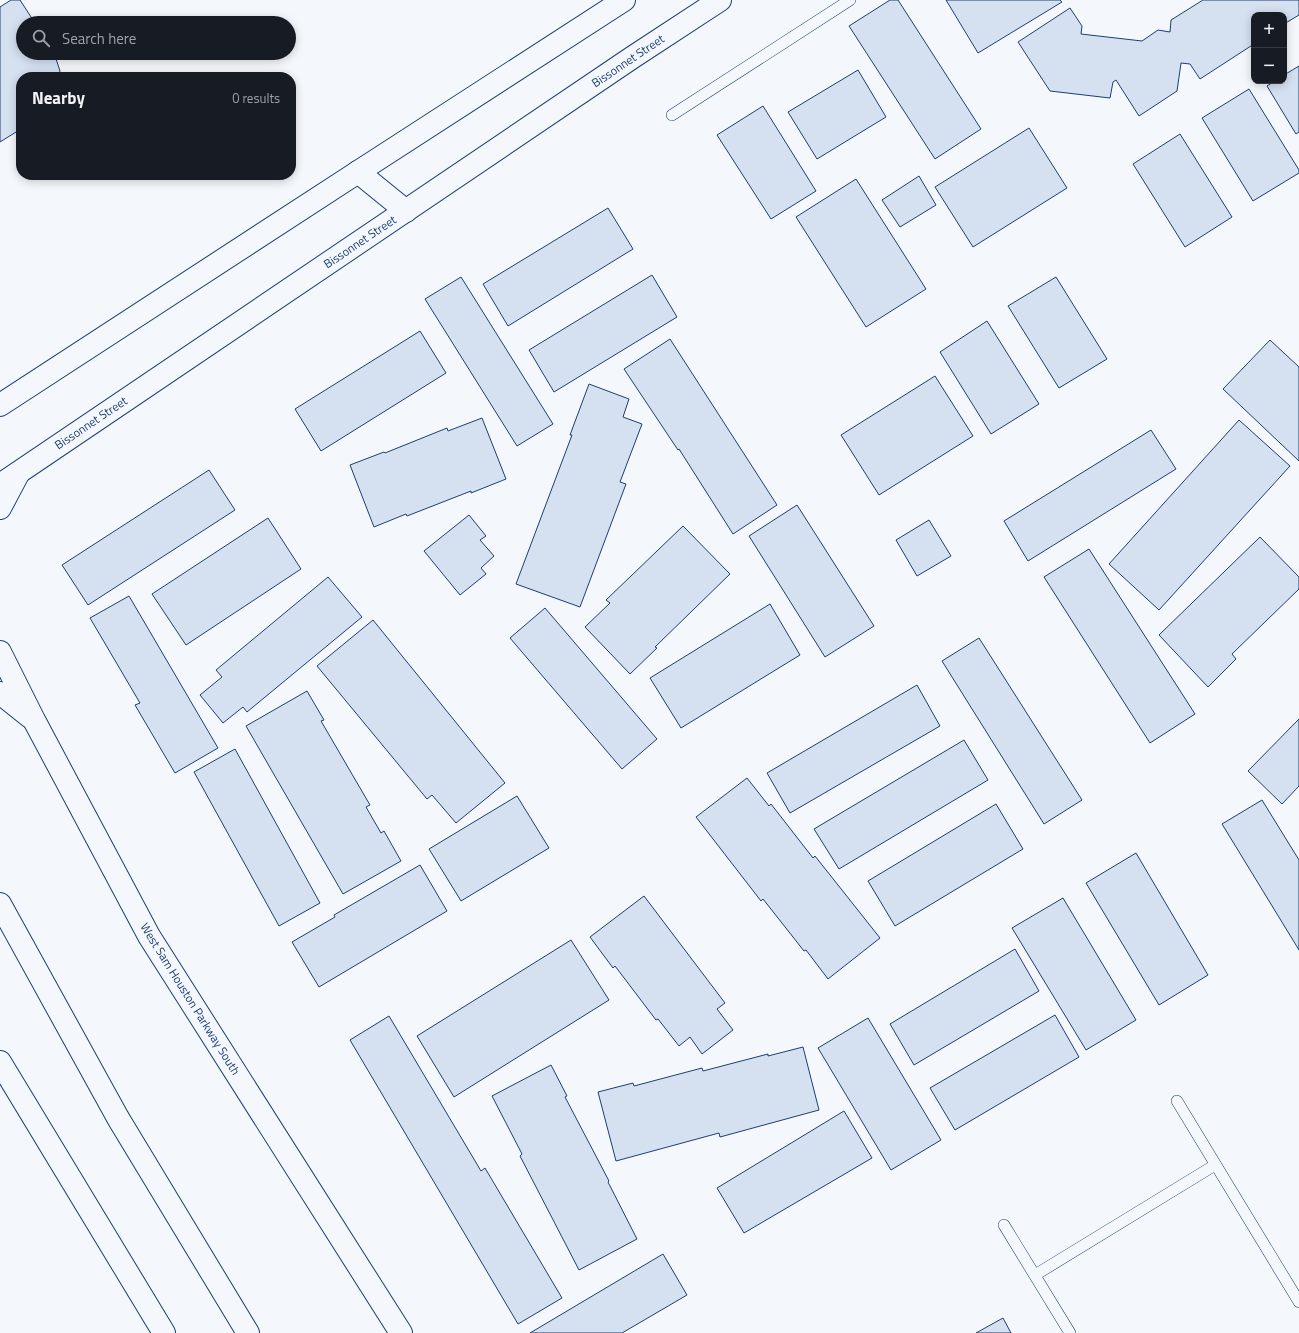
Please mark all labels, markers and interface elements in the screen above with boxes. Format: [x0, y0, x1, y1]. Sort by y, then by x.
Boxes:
map controls [1251, 12, 1287, 84]
button: + [1251, 12, 1287, 48]
search box [16, 16, 296, 60]
icon: search [30, 27, 52, 49]
text: Search here [62, 27, 136, 50]
street label: Bissonnet Street [587, 29, 669, 92]
button: − [1251, 48, 1287, 84]
text: Nearby [32, 85, 85, 111]
text: 0 results [232, 88, 280, 108]
street label: Bissonnet Street [319, 210, 401, 273]
street label: Bissonnet Street [50, 391, 132, 454]
street label: West Sam Houston Parkway South [136, 919, 245, 1079]

